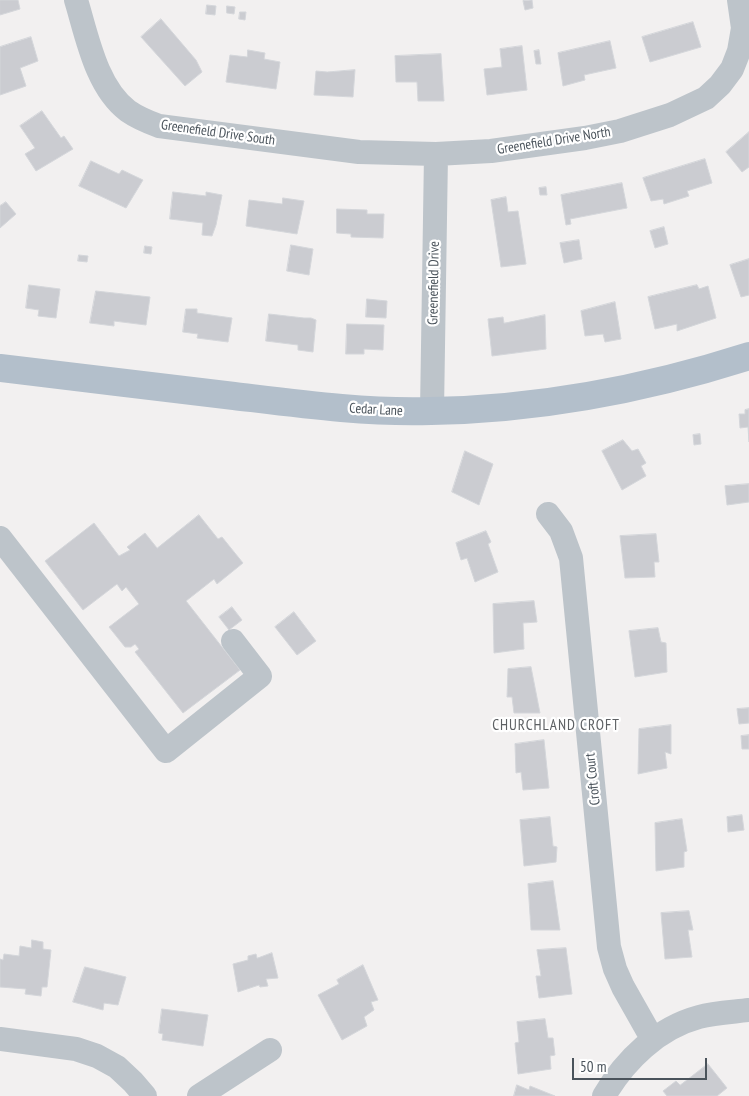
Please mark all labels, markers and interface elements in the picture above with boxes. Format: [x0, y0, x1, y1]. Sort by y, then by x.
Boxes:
street label: Greenefield Drive South [160, 117, 276, 149]
street label: Greenefield Drive North [496, 124, 612, 158]
street label: Greenefield Drive [425, 241, 443, 325]
street label: Cedar Lane [349, 400, 403, 420]
district label: CHURCHLAND CROFT [490, 717, 622, 735]
street label: Croft Court [582, 752, 604, 806]
scale bar [574, 1048, 709, 1080]
text: 50 m [580, 1057, 606, 1076]

